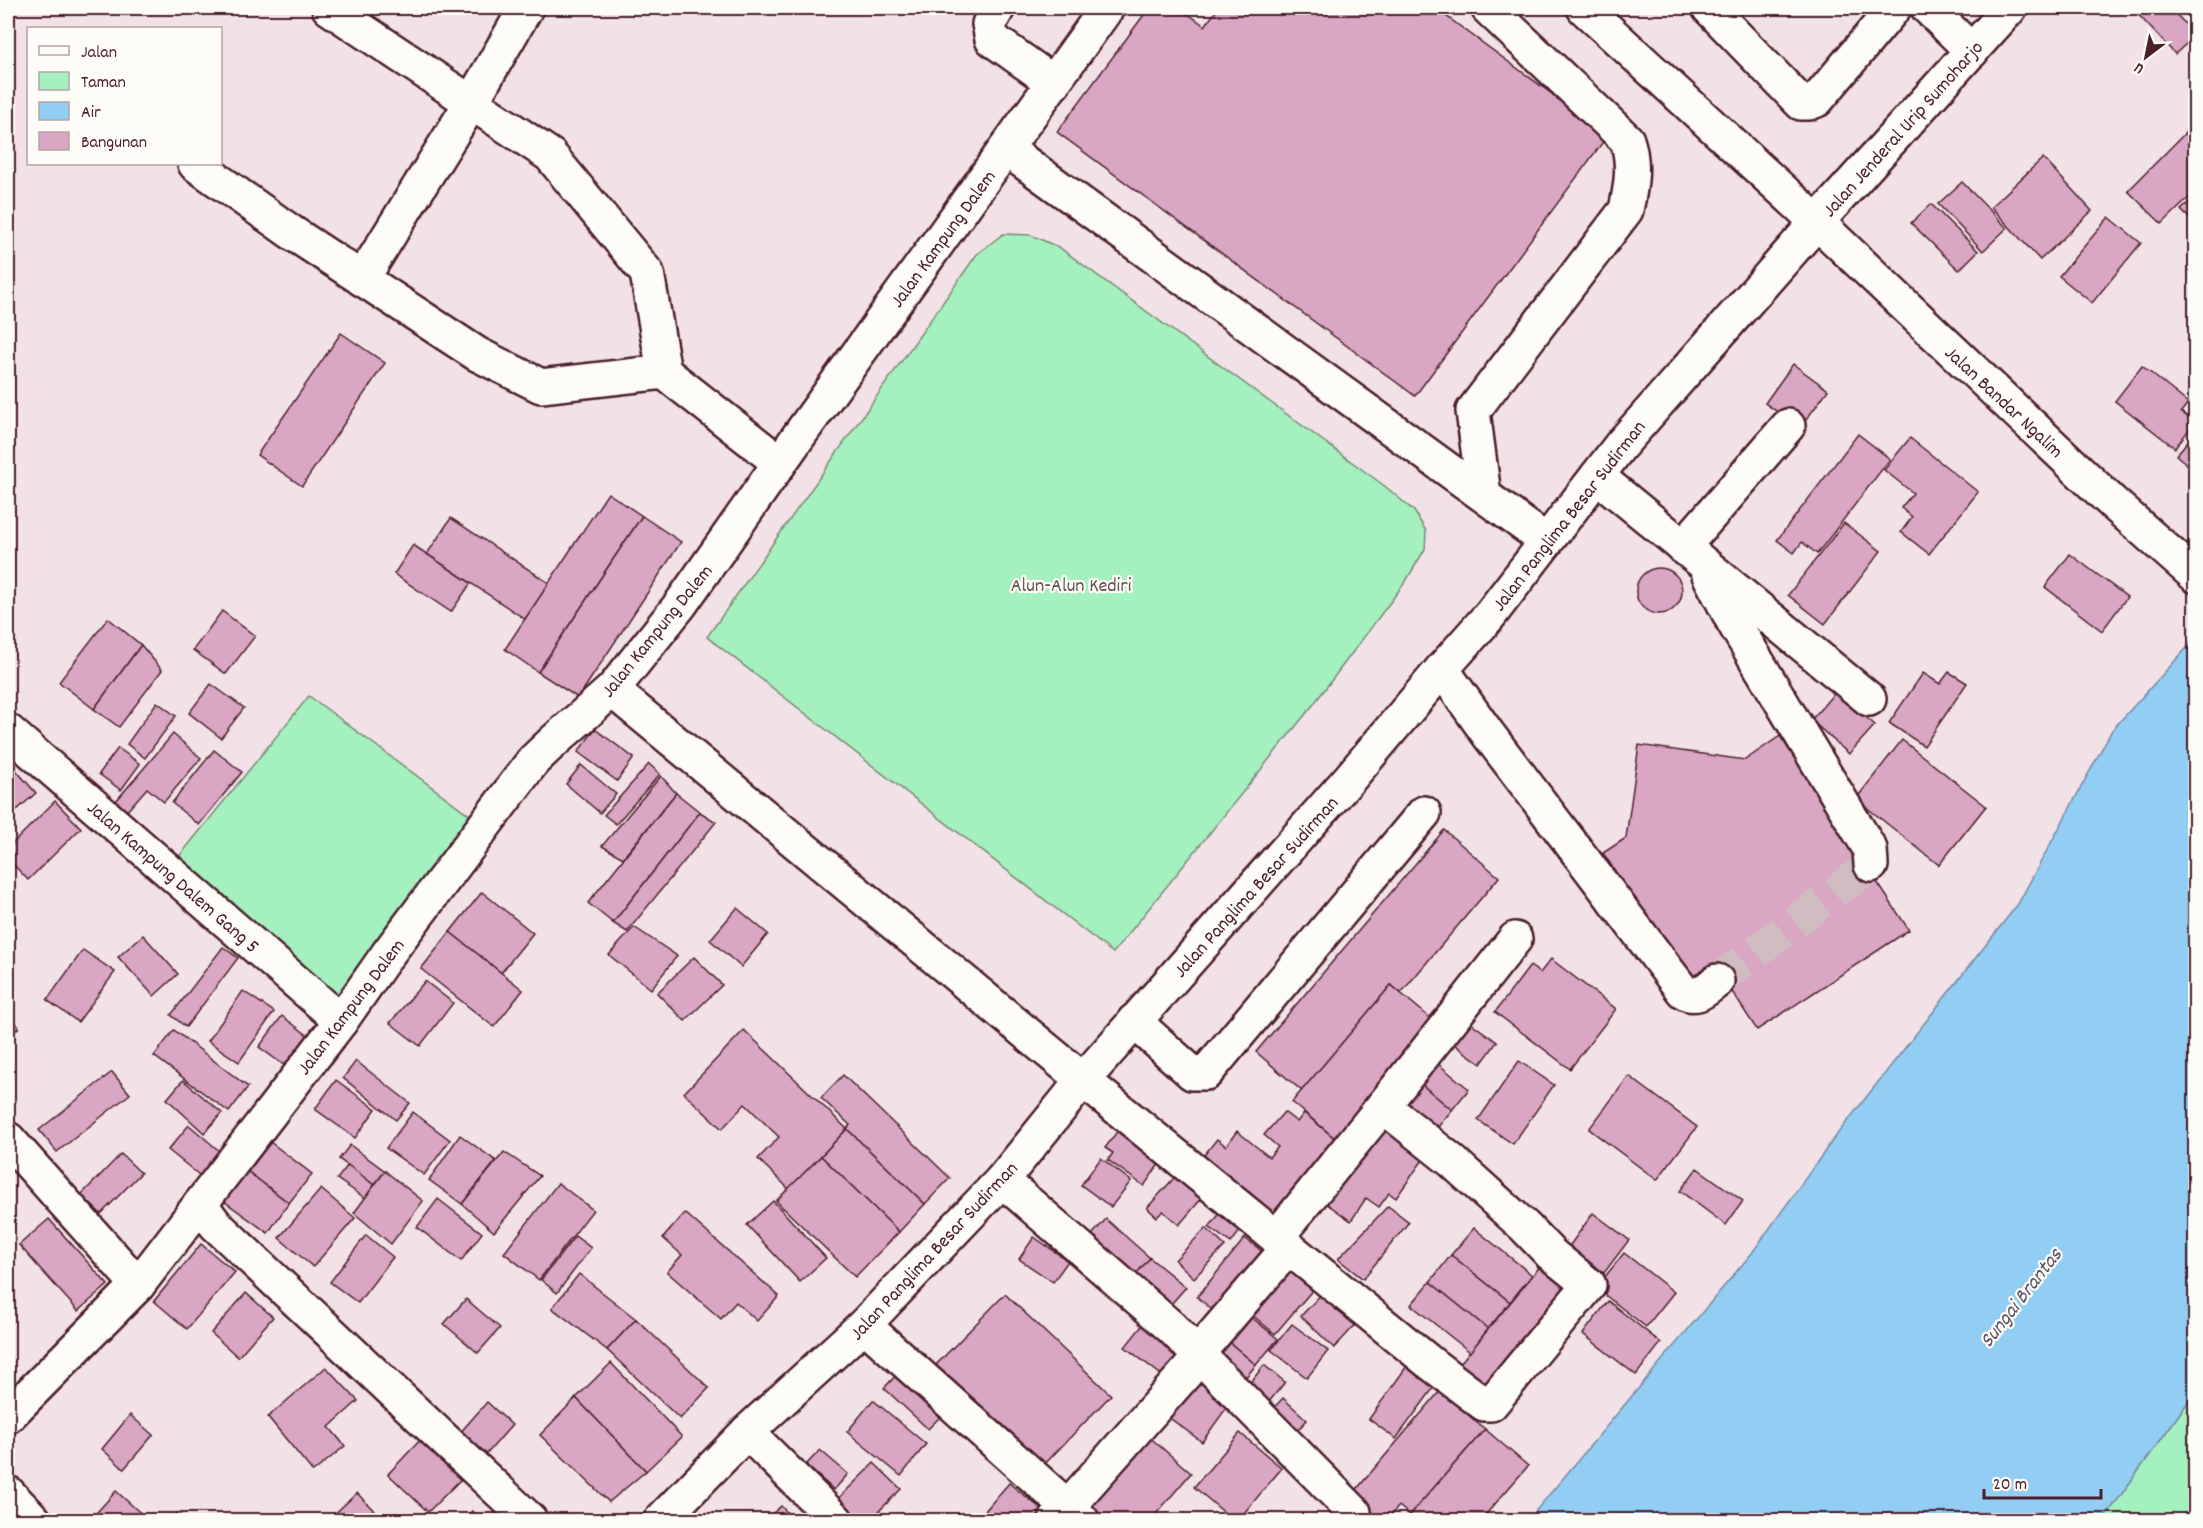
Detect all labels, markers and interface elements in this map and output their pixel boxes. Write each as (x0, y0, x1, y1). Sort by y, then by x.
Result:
legend (27, 27, 222, 165)
north arrow (2116, 27, 2176, 87)
street label: Jalan Jenderal Urip Sumoharjo (1817, 35, 1991, 224)
text: Jalan (81, 41, 117, 66)
text: U (2130, 56, 2149, 79)
text: Taman (81, 71, 126, 96)
text: Air (81, 101, 101, 126)
text: Bangunan (81, 131, 147, 156)
street label: Jalan Kampung Dalem (885, 165, 1004, 314)
street label: Jalan Bandar Ngalim (1937, 341, 2069, 466)
street label: Jalan Panglima Besar Sudirman (1487, 415, 1654, 618)
street label: Jalan Kampung Dalem (596, 559, 721, 705)
park label: Alun-Alun Kediri (1011, 573, 1132, 601)
street label: Jalan Panglima Besar Sudirman (1168, 791, 1346, 985)
street label: Jalan Kampung Dalem Gang 5 (80, 795, 264, 961)
street label: Jalan Kampung Dalem (292, 934, 413, 1082)
street label: Jalan Panglima Besar Sudirman (845, 1156, 1026, 1348)
water label: Sungai Brantas (1974, 1242, 2072, 1355)
scale bar (1984, 1462, 2101, 1500)
text: 20 m (1993, 1473, 2027, 1498)

